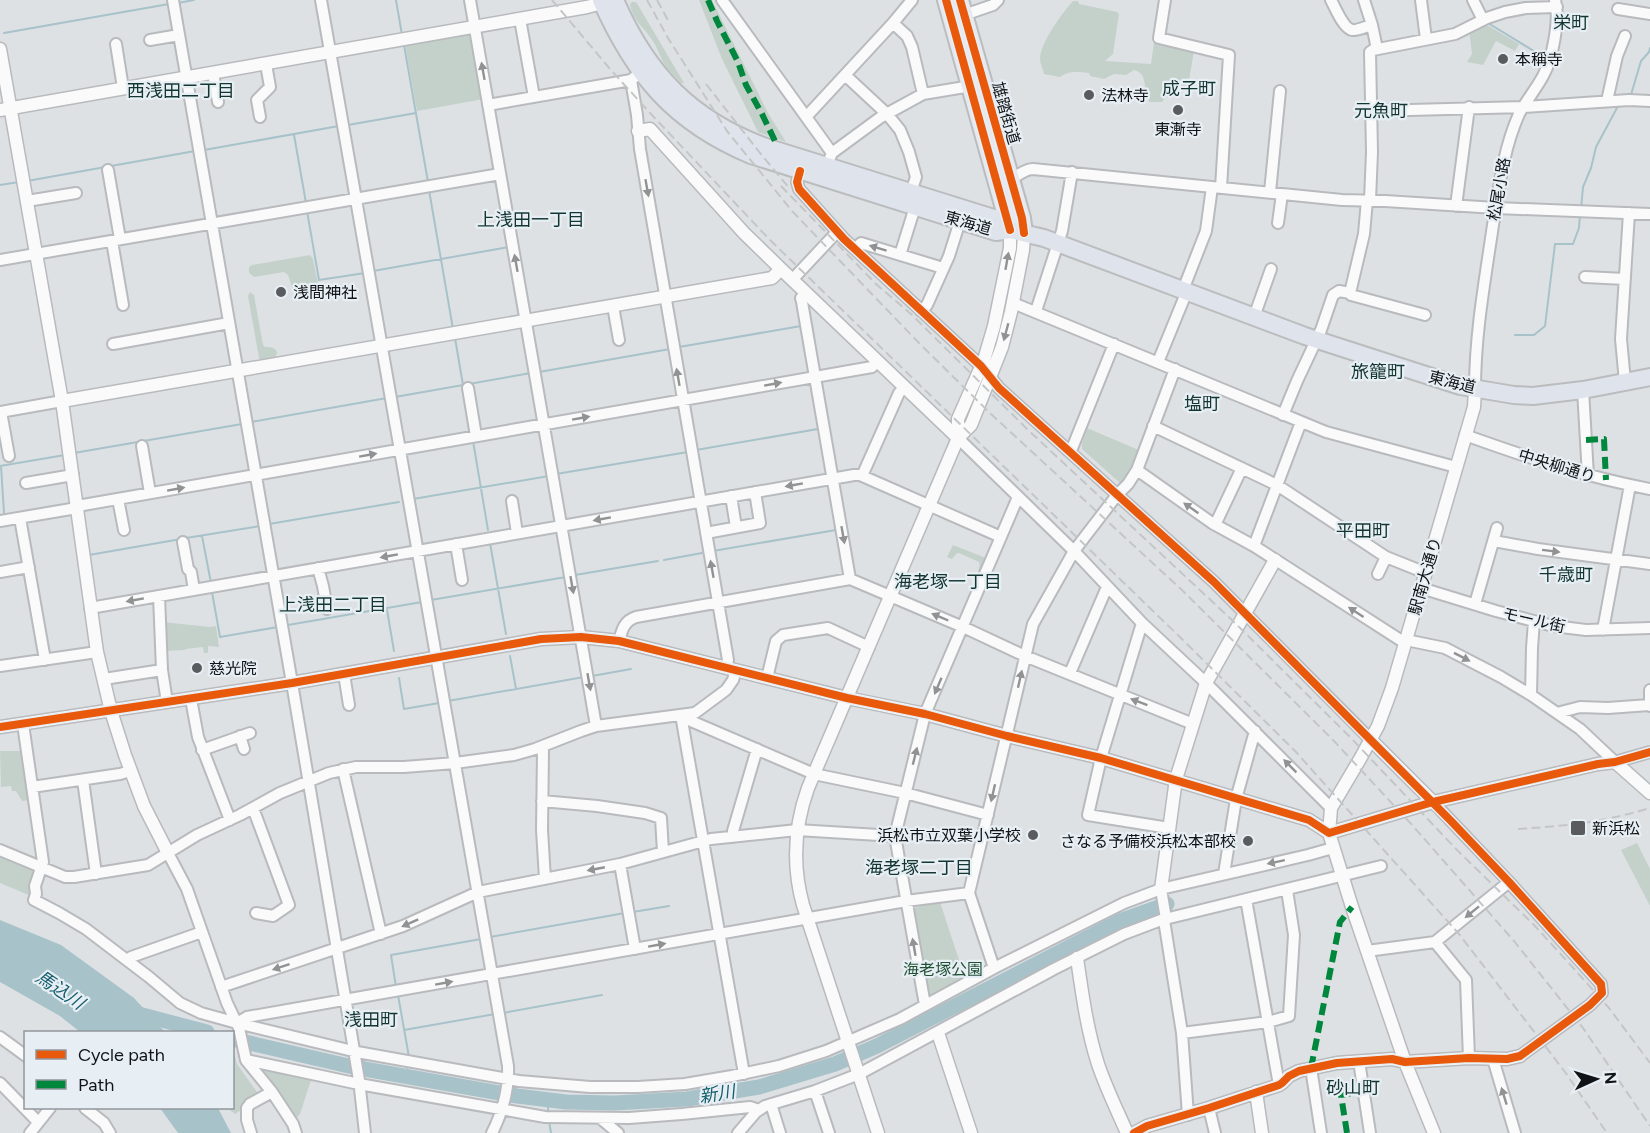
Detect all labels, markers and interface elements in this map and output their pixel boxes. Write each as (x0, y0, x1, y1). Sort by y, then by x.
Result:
district label: 栄町 (1553, 12, 1589, 34)
place label: 本稱寺 (1515, 50, 1563, 69)
marker: 本稱寺 (1496, 52, 1510, 66)
one-way arrow (478, 61, 487, 80)
district label: 成子町 (1162, 78, 1216, 100)
district label: 西浅田二丁目 (127, 80, 235, 102)
street label: 雄踏街道 (988, 80, 1024, 146)
place label: 法林寺 (1101, 86, 1149, 105)
marker: 法林寺 (1082, 88, 1096, 102)
district label: 元魚町 (1354, 100, 1408, 122)
marker: 東漸寺 (1171, 103, 1185, 117)
place label: 東漸寺 (1154, 120, 1202, 139)
street label: 松尾小路 (1484, 156, 1514, 222)
one-way arrow (643, 179, 652, 198)
street label: 東海道 (942, 207, 994, 239)
district label: 上浅田一丁目 (477, 209, 585, 231)
one-way arrow (869, 243, 887, 252)
one-way arrow (1003, 252, 1012, 271)
one-way arrow (511, 254, 520, 273)
place label: 浅間神社 (293, 283, 357, 302)
marker: 浅間神社 (274, 285, 288, 299)
one-way arrow (1001, 323, 1011, 341)
district label: 旅籠町 (1351, 361, 1405, 383)
one-way arrow (674, 367, 683, 386)
street label: 東海道 (1426, 367, 1478, 397)
one-way arrow (764, 379, 783, 388)
district label: 塩町 (1184, 393, 1220, 415)
one-way arrow (572, 413, 591, 422)
street label: 中央柳通り (1516, 445, 1598, 487)
one-way arrow (359, 450, 378, 459)
one-way arrow (784, 481, 803, 490)
one-way arrow (167, 484, 186, 493)
one-way arrow (1183, 503, 1199, 514)
one-way arrow (592, 514, 611, 523)
district label: 平田町 (1336, 520, 1390, 542)
one-way arrow (838, 526, 847, 545)
street label: 駅南大通り (1405, 535, 1445, 617)
one-way arrow (1542, 546, 1561, 555)
one-way arrow (379, 552, 398, 561)
one-way arrow (707, 559, 716, 578)
district label: 千歳町 (1539, 564, 1593, 586)
district label: 海老塚一丁目 (894, 571, 1002, 593)
one-way arrow (568, 576, 577, 595)
district label: 上浅田二丁目 (279, 594, 387, 616)
one-way arrow (125, 596, 144, 605)
street label: モール街 (1501, 604, 1567, 636)
one-way arrow (1348, 606, 1364, 617)
one-way arrow (931, 612, 949, 622)
one-way arrow (1454, 652, 1471, 662)
place label: 慈光院 (209, 659, 257, 678)
marker: 慈光院 (190, 661, 204, 675)
one-way arrow (1015, 670, 1025, 688)
one-way arrow (584, 672, 593, 691)
one-way arrow (932, 677, 942, 695)
one-way arrow (1130, 697, 1148, 707)
one-way arrow (910, 747, 920, 766)
one-way arrow (1283, 760, 1297, 774)
one-way arrow (988, 784, 998, 802)
marker: 新浜松 (1569, 819, 1587, 837)
place label: 新浜松 (1592, 819, 1640, 838)
place label: 浜松市立双葉小学校 (877, 826, 1021, 845)
marker: 浜松市立双葉小学校 (1026, 828, 1040, 842)
place label: さなる予備校浜松本部校 (1060, 832, 1236, 851)
marker: さなる予備校浜松本部校 (1241, 834, 1255, 848)
district label: 海老塚二丁目 (865, 857, 973, 879)
one-way arrow (1267, 858, 1286, 868)
one-way arrow (586, 865, 605, 874)
one-way arrow (1464, 905, 1479, 917)
one-way arrow (401, 919, 419, 928)
one-way arrow (910, 938, 919, 957)
one-way arrow (648, 941, 667, 950)
park label: 海老塚公園 (903, 960, 983, 979)
one-way arrow (272, 963, 290, 972)
water label: 馬込川 (31, 966, 90, 1015)
one-way arrow (435, 978, 454, 987)
district label: 浅田町 (344, 1009, 398, 1031)
legend (24, 1031, 234, 1109)
text: Cycle path (78, 1044, 165, 1066)
north arrow (1566, 1049, 1626, 1109)
text: N (1601, 1071, 1620, 1085)
text: Path (78, 1074, 114, 1096)
district label: 砂山町 (1326, 1077, 1380, 1099)
water label: 新川 (698, 1080, 738, 1108)
one-way arrow (1499, 1087, 1508, 1105)

